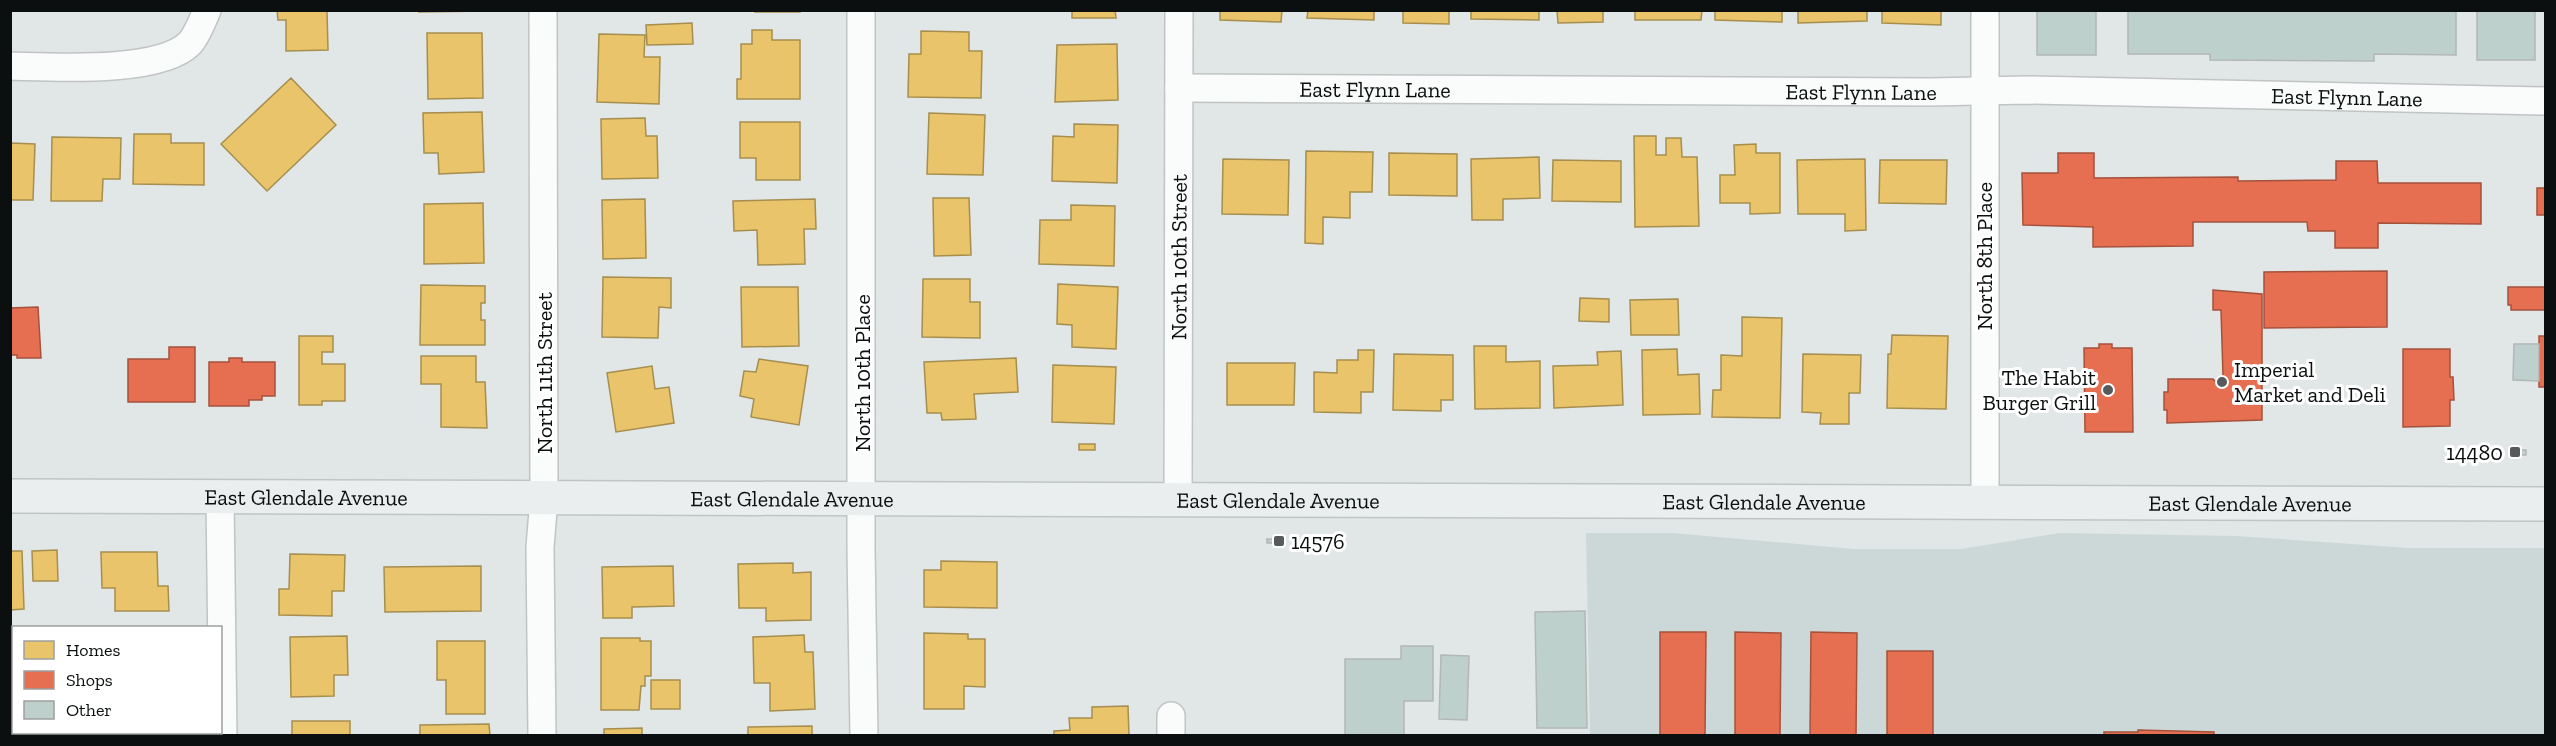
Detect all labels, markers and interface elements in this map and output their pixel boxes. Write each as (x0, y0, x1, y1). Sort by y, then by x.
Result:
street label: East Flynn Lane (1299, 76, 1451, 103)
street label: East Flynn Lane (1785, 78, 1937, 106)
street label: East Flynn Lane (2271, 82, 2423, 112)
street label: North 10th Street (1165, 173, 1193, 340)
street label: North 8th Place (1971, 182, 1998, 330)
street label: North 11th Street (531, 291, 558, 454)
street label: North 10th Place (849, 294, 876, 452)
place label: Imperial Market and Deli (2234, 356, 2386, 408)
place label: The Habit Burger Grill (1983, 364, 2097, 416)
marker: Imperial Market and Deli (2215, 375, 2229, 389)
marker: The Habit Burger Grill (2101, 383, 2115, 397)
place label: 14480 (2446, 439, 2503, 466)
marker: 14480 (2508, 445, 2522, 459)
street label: East Glendale Avenue (204, 484, 408, 511)
street label: East Glendale Avenue (690, 485, 894, 513)
street label: East Glendale Avenue (1176, 487, 1380, 514)
street label: East Glendale Avenue (1662, 488, 1866, 516)
street label: East Glendale Avenue (2148, 490, 2352, 517)
place label: 14576 (1291, 528, 1345, 555)
marker: 14576 (1272, 534, 1286, 548)
legend (12, 626, 222, 734)
text: Homes (66, 639, 120, 661)
text: Shops (66, 669, 113, 691)
text: Other (66, 699, 112, 721)

